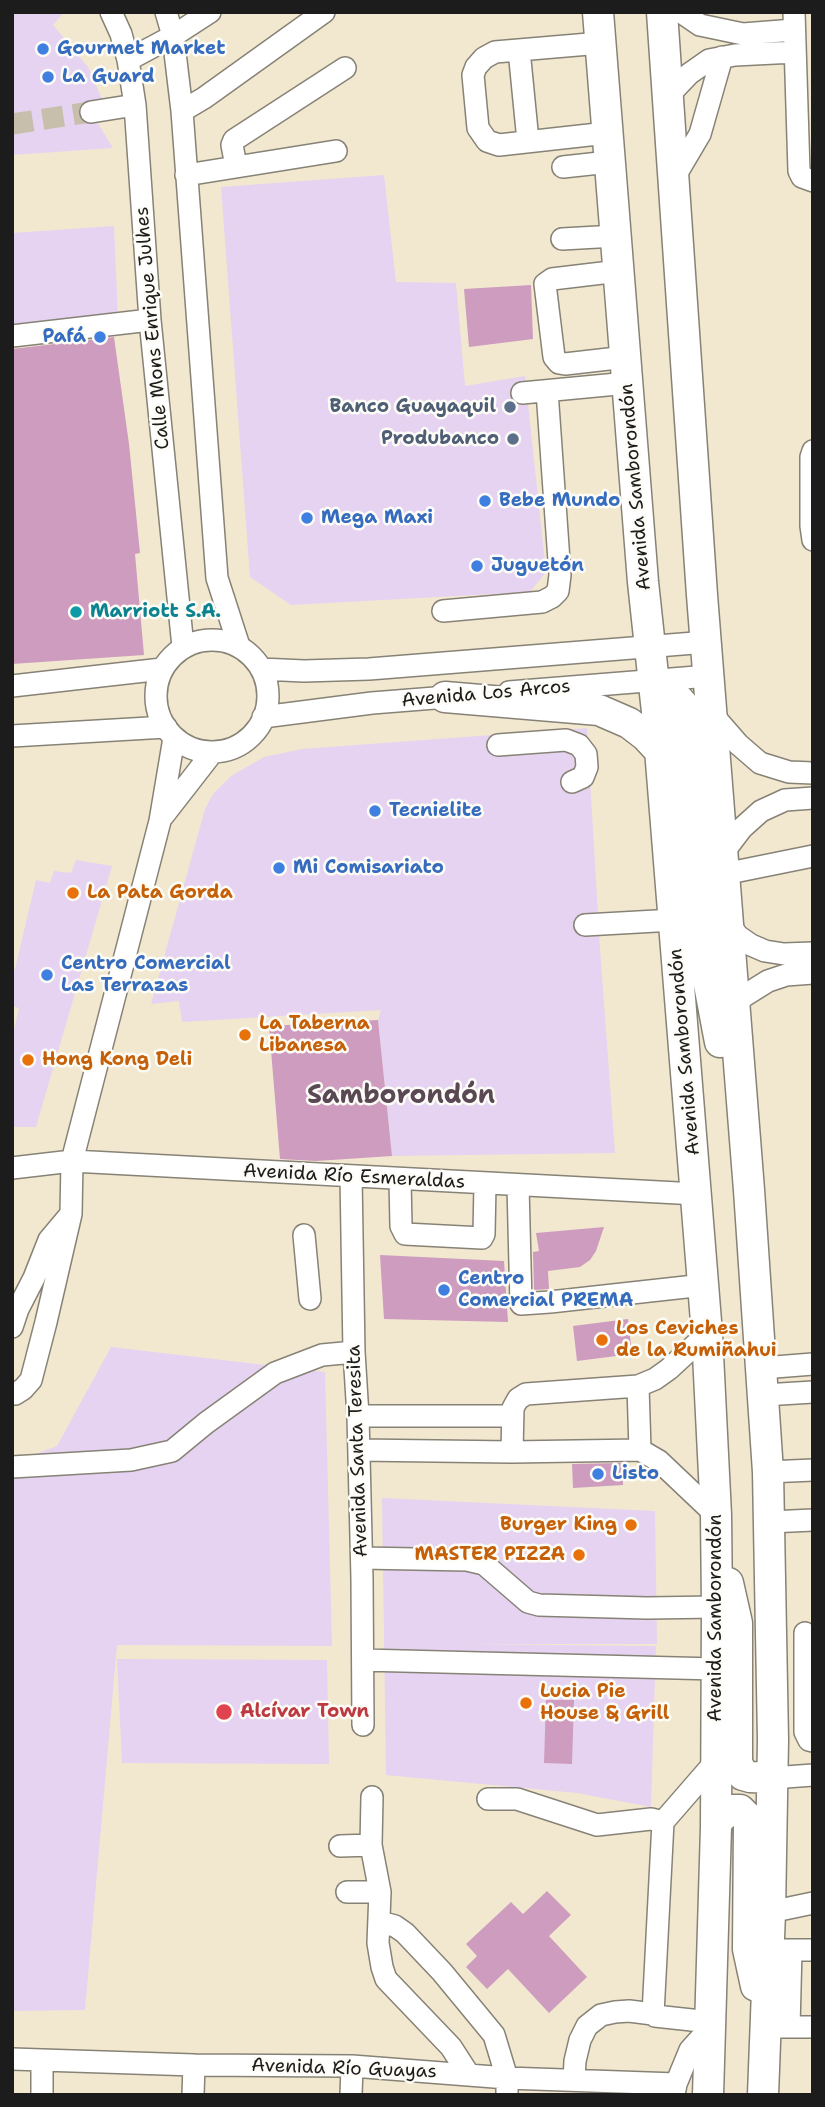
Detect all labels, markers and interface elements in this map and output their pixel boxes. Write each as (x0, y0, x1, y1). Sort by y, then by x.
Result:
place label: Gourmet Market (57, 38, 225, 60)
marker: Gourmet Market (35, 41, 51, 57)
place label: La Guard (62, 66, 155, 88)
marker: La Guard (40, 69, 56, 85)
street label: Calle Mons Enrique Julhes (131, 206, 175, 450)
place label: Pafá (42, 326, 86, 348)
marker: Pafá (92, 329, 108, 345)
street label: Avenida Samborondón (616, 382, 656, 592)
place label: Banco Guayaquil (330, 396, 496, 418)
marker: Banco Guayaquil (502, 399, 518, 415)
place label: Produbanco (381, 428, 499, 450)
marker: Produbanco (505, 431, 521, 447)
place label: Bebe Mundo (499, 490, 620, 512)
marker: Bebe Mundo (477, 493, 493, 509)
place label: Mega Maxi (321, 507, 433, 529)
marker: Mega Maxi (299, 510, 315, 526)
place label: Juguetón (491, 555, 584, 577)
marker: Juguetón (469, 558, 485, 574)
place label: Marriott S.A. (90, 601, 221, 623)
marker: Marriott S.A. (68, 604, 84, 620)
street label: Avenida Los Arcos (401, 675, 571, 713)
place label: Tecnielite (389, 800, 482, 822)
marker: Tecnielite (367, 803, 383, 819)
place label: Mi Comisariato (293, 857, 444, 879)
marker: Mi Comisariato (271, 860, 287, 876)
place label: La Pata Gorda (87, 882, 233, 904)
marker: La Pata Gorda (65, 885, 81, 901)
street label: Avenida Samborondón (665, 947, 705, 1157)
place label: Centro Comercial Las Terrazas (61, 953, 230, 997)
marker: Centro Comercial Las Terrazas (39, 967, 55, 983)
place label: La Taberna Libanesa (259, 1013, 370, 1057)
marker: La Taberna Libanesa (237, 1027, 253, 1043)
place label: Hong Kong Deli (42, 1049, 192, 1071)
marker: Hong Kong Deli (20, 1052, 36, 1068)
district label: Samborondón (307, 1080, 495, 1112)
street label: Avenida Río Esmeraldas (242, 1160, 466, 1194)
place label: Centro Comercial PREMA (458, 1268, 633, 1312)
marker: Centro Comercial PREMA (436, 1282, 452, 1298)
place label: Los Ceviches de la Rumiñahui (616, 1318, 777, 1362)
marker: Los Ceviches de la Rumiñahui (594, 1332, 610, 1348)
street label: Avenida Santa Teresita (343, 1344, 373, 1558)
place label: Listo (612, 1463, 659, 1485)
marker: Listo (590, 1466, 606, 1482)
place label: Burger King (500, 1514, 617, 1536)
street label: Avenida Samborondón (705, 1514, 727, 1722)
marker: Burger King (623, 1517, 639, 1533)
place label: MASTER PIZZA (414, 1544, 565, 1566)
marker: MASTER PIZZA (571, 1547, 587, 1563)
place label: Lucia Pie House & Grill (540, 1681, 669, 1725)
marker: Lucia Pie House & Grill (518, 1695, 534, 1711)
place label: Alcívar Town (240, 1701, 369, 1723)
marker: Alcívar Town (214, 1702, 234, 1722)
street label: Avenida Río Guayas (251, 2054, 437, 2084)

